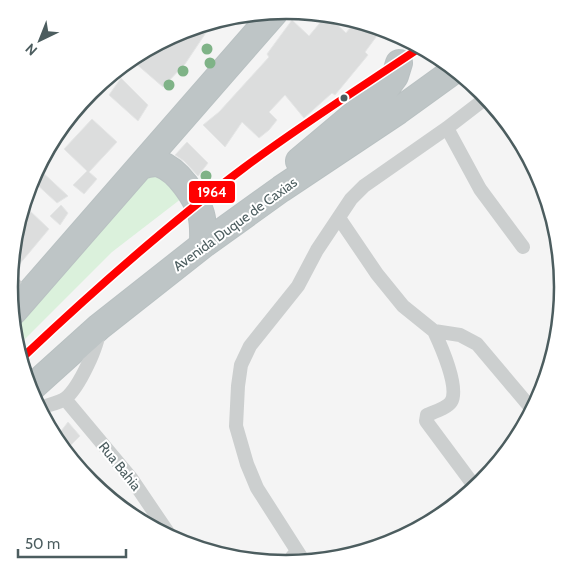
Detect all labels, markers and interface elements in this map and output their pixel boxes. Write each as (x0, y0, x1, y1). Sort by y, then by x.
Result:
north arrow (15, 15, 65, 65)
text: N (21, 40, 41, 59)
unlabelled marker (339, 93, 349, 103)
street label: Avenida Duque de Caxias (169, 173, 301, 275)
line badge: 1964 (188, 180, 236, 204)
text: 1964 (197, 183, 227, 201)
street label: Rua Bahia (95, 438, 145, 494)
scale bar (18, 526, 125, 558)
text: 50 m (25, 535, 60, 553)

